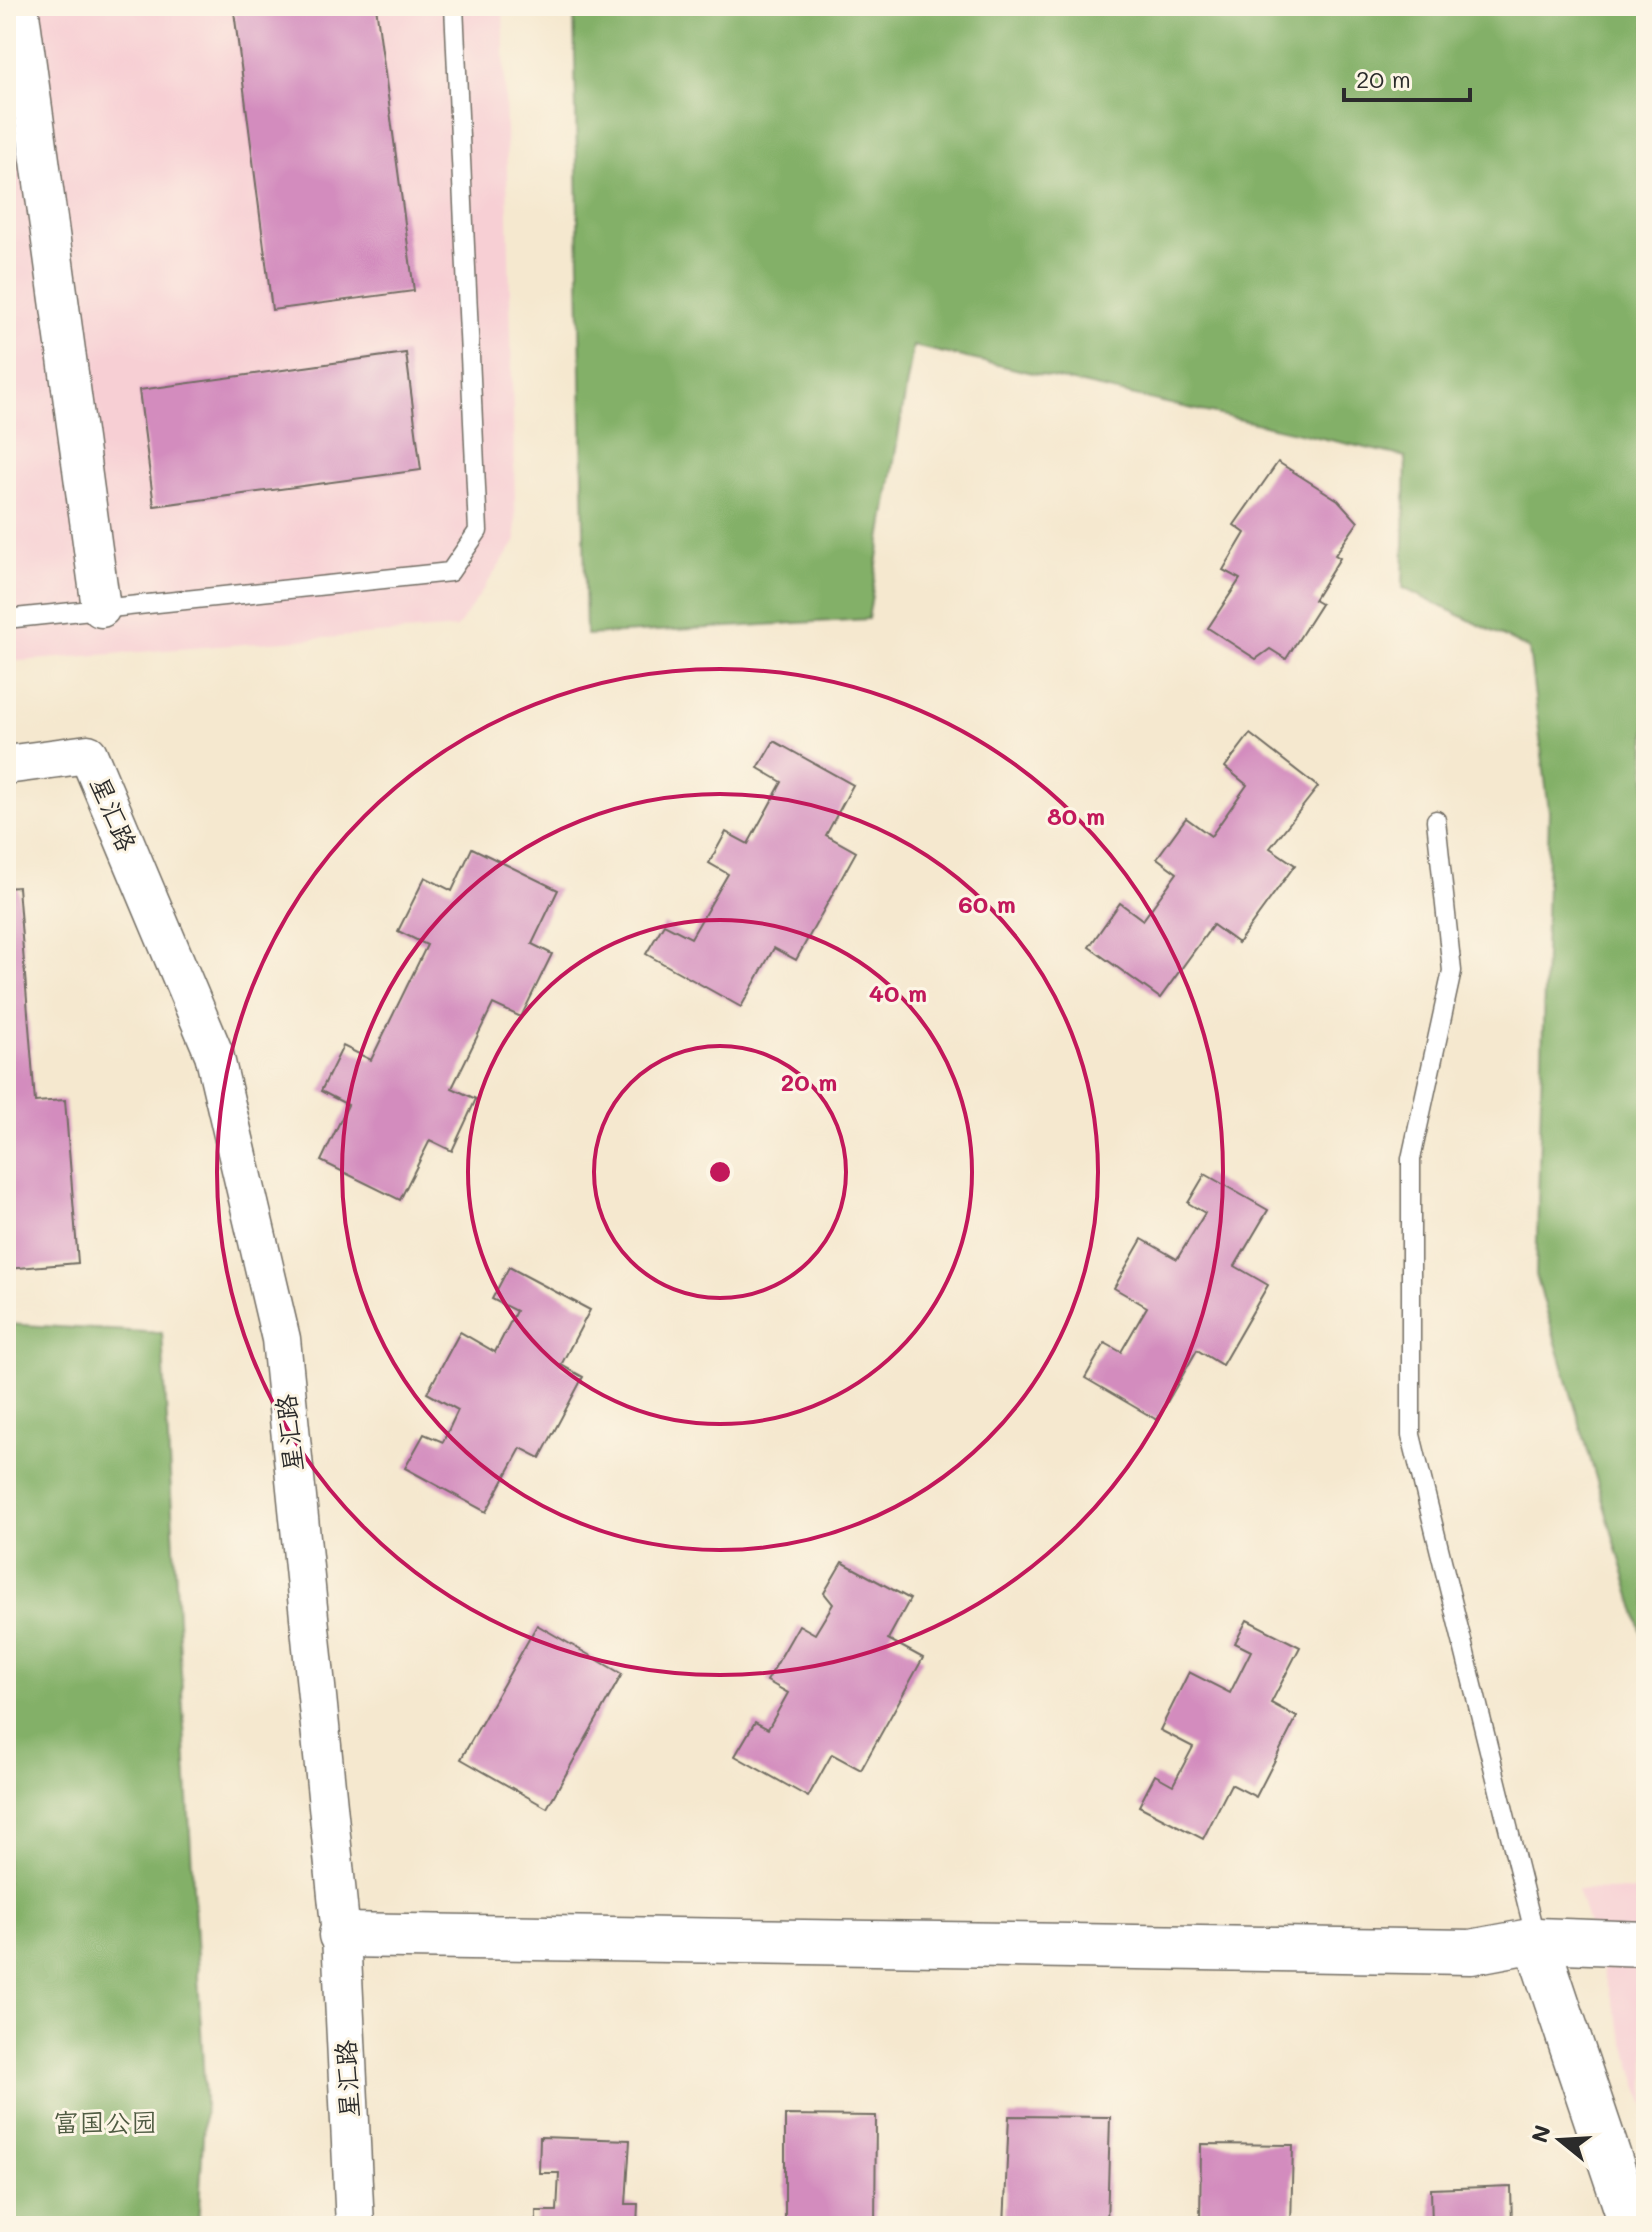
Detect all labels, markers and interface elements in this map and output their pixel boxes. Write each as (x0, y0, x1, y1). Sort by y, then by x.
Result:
scale bar (1344, 52, 1470, 102)
text: 20 m (1356, 63, 1411, 94)
street label: 星汇路 (83, 771, 145, 856)
text: 80 m (1047, 800, 1105, 831)
text: 60 m (958, 888, 1016, 919)
text: 40 m (869, 977, 927, 1008)
text: 20 m (781, 1066, 837, 1097)
centre of rings (706, 1158, 734, 1186)
street label: 星汇路 (268, 1393, 310, 1474)
street label: 星汇路 (328, 2039, 366, 2119)
north arrow (1520, 2100, 1600, 2180)
park label: 富国公园 (53, 2105, 157, 2139)
text: N (1524, 2121, 1557, 2146)

